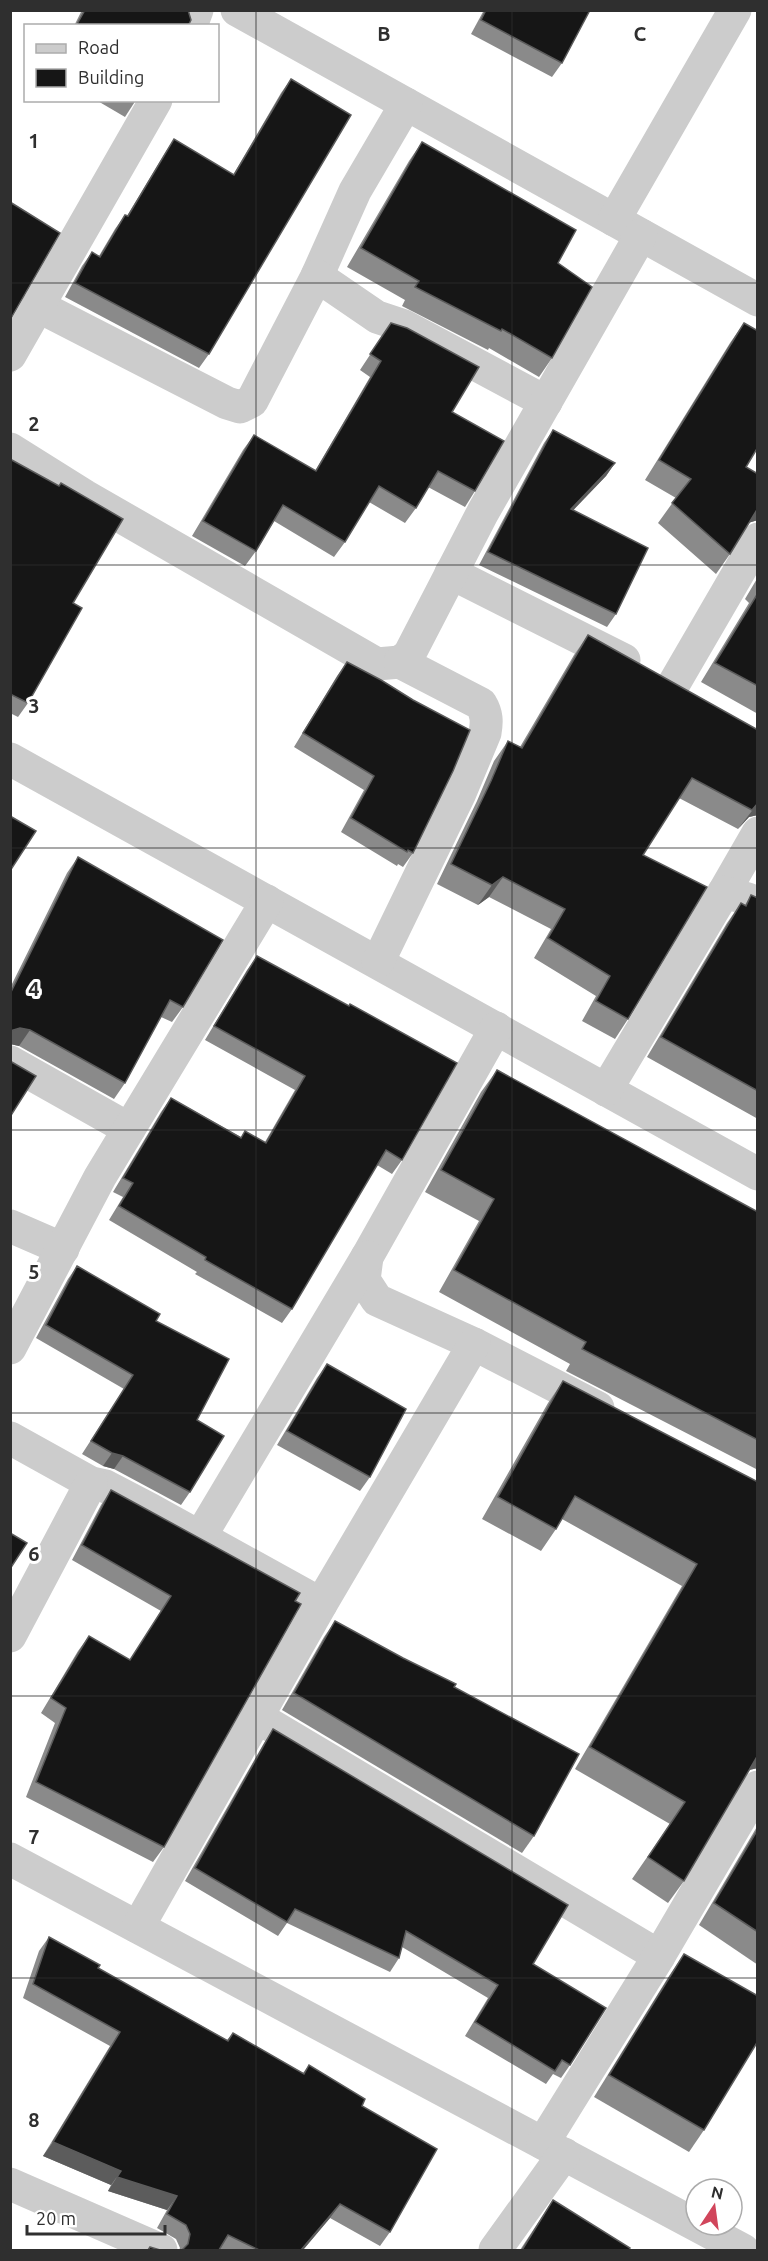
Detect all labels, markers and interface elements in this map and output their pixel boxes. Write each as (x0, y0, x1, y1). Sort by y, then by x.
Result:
text: B (377, 22, 391, 45)
text: C (634, 22, 647, 45)
legend (24, 24, 219, 102)
text: Road (78, 37, 120, 57)
text: Building (78, 67, 144, 87)
text: 1 (28, 129, 40, 152)
text: 2 (28, 412, 40, 435)
text: 3 (28, 694, 40, 717)
text: 4 (28, 977, 40, 1000)
text: 5 (28, 1260, 40, 1283)
text: 6 (28, 1542, 40, 1565)
text: 7 (28, 1825, 40, 1848)
text: 8 (28, 2108, 40, 2131)
north arrow (684, 2177, 744, 2237)
text: N (710, 2182, 725, 2202)
scale bar (27, 2198, 165, 2236)
text: 20 m (36, 2208, 76, 2228)

